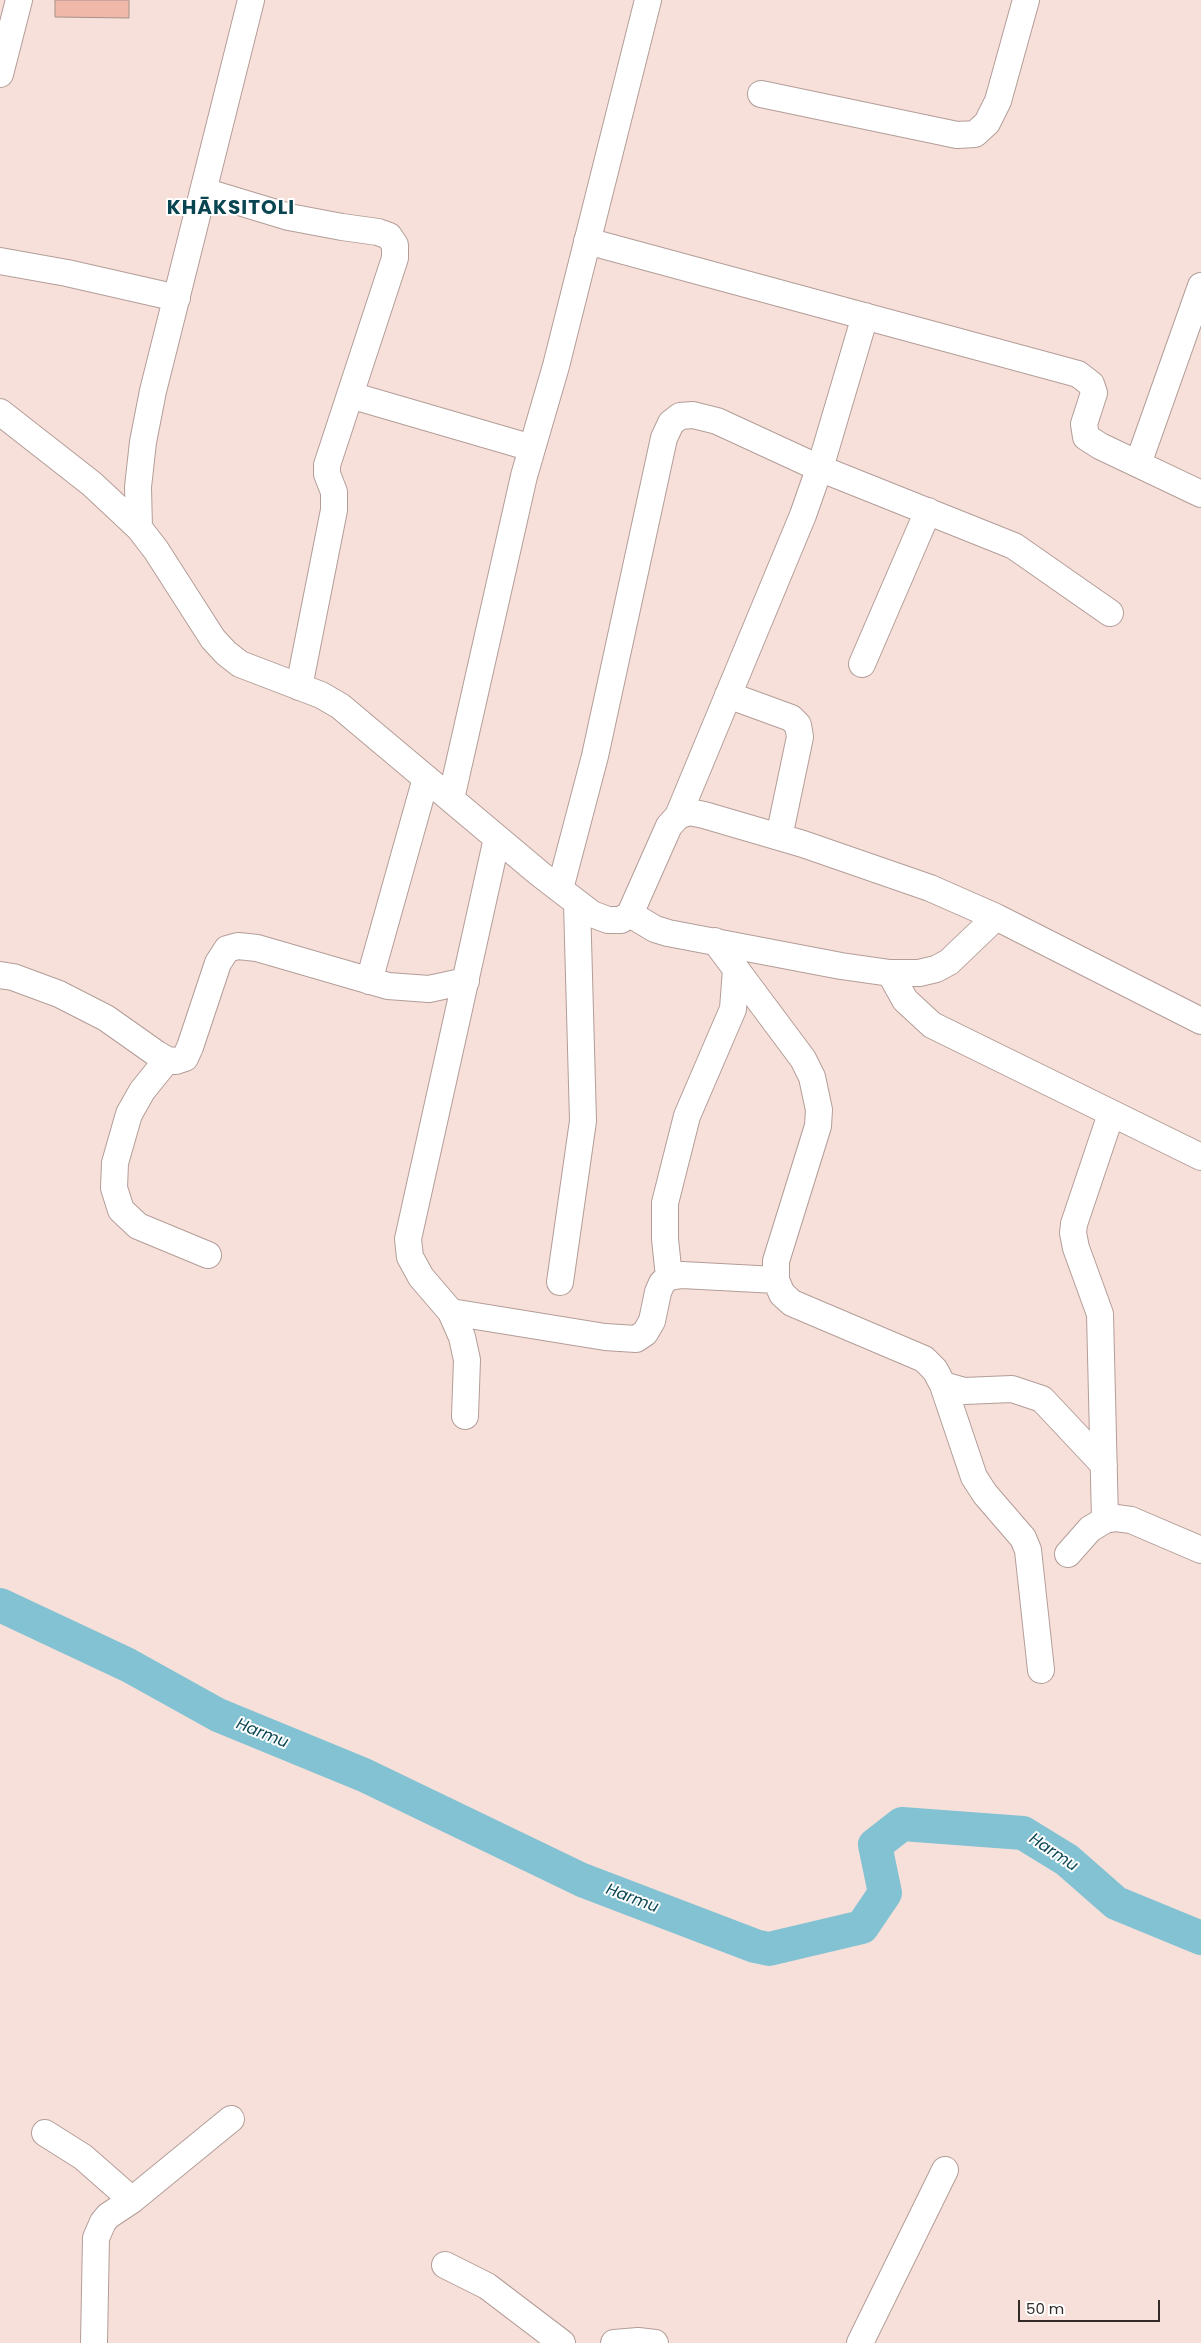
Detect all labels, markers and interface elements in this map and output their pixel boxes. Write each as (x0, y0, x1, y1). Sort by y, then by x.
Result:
district label: KHĀKSITOLI (166, 197, 296, 221)
water label: Harmu (233, 1715, 291, 1753)
water label: Harmu (1025, 1830, 1081, 1876)
water label: Harmu (603, 1880, 661, 1918)
scale bar (1021, 2290, 1164, 2322)
text: 50 m (1026, 2298, 1064, 2319)

